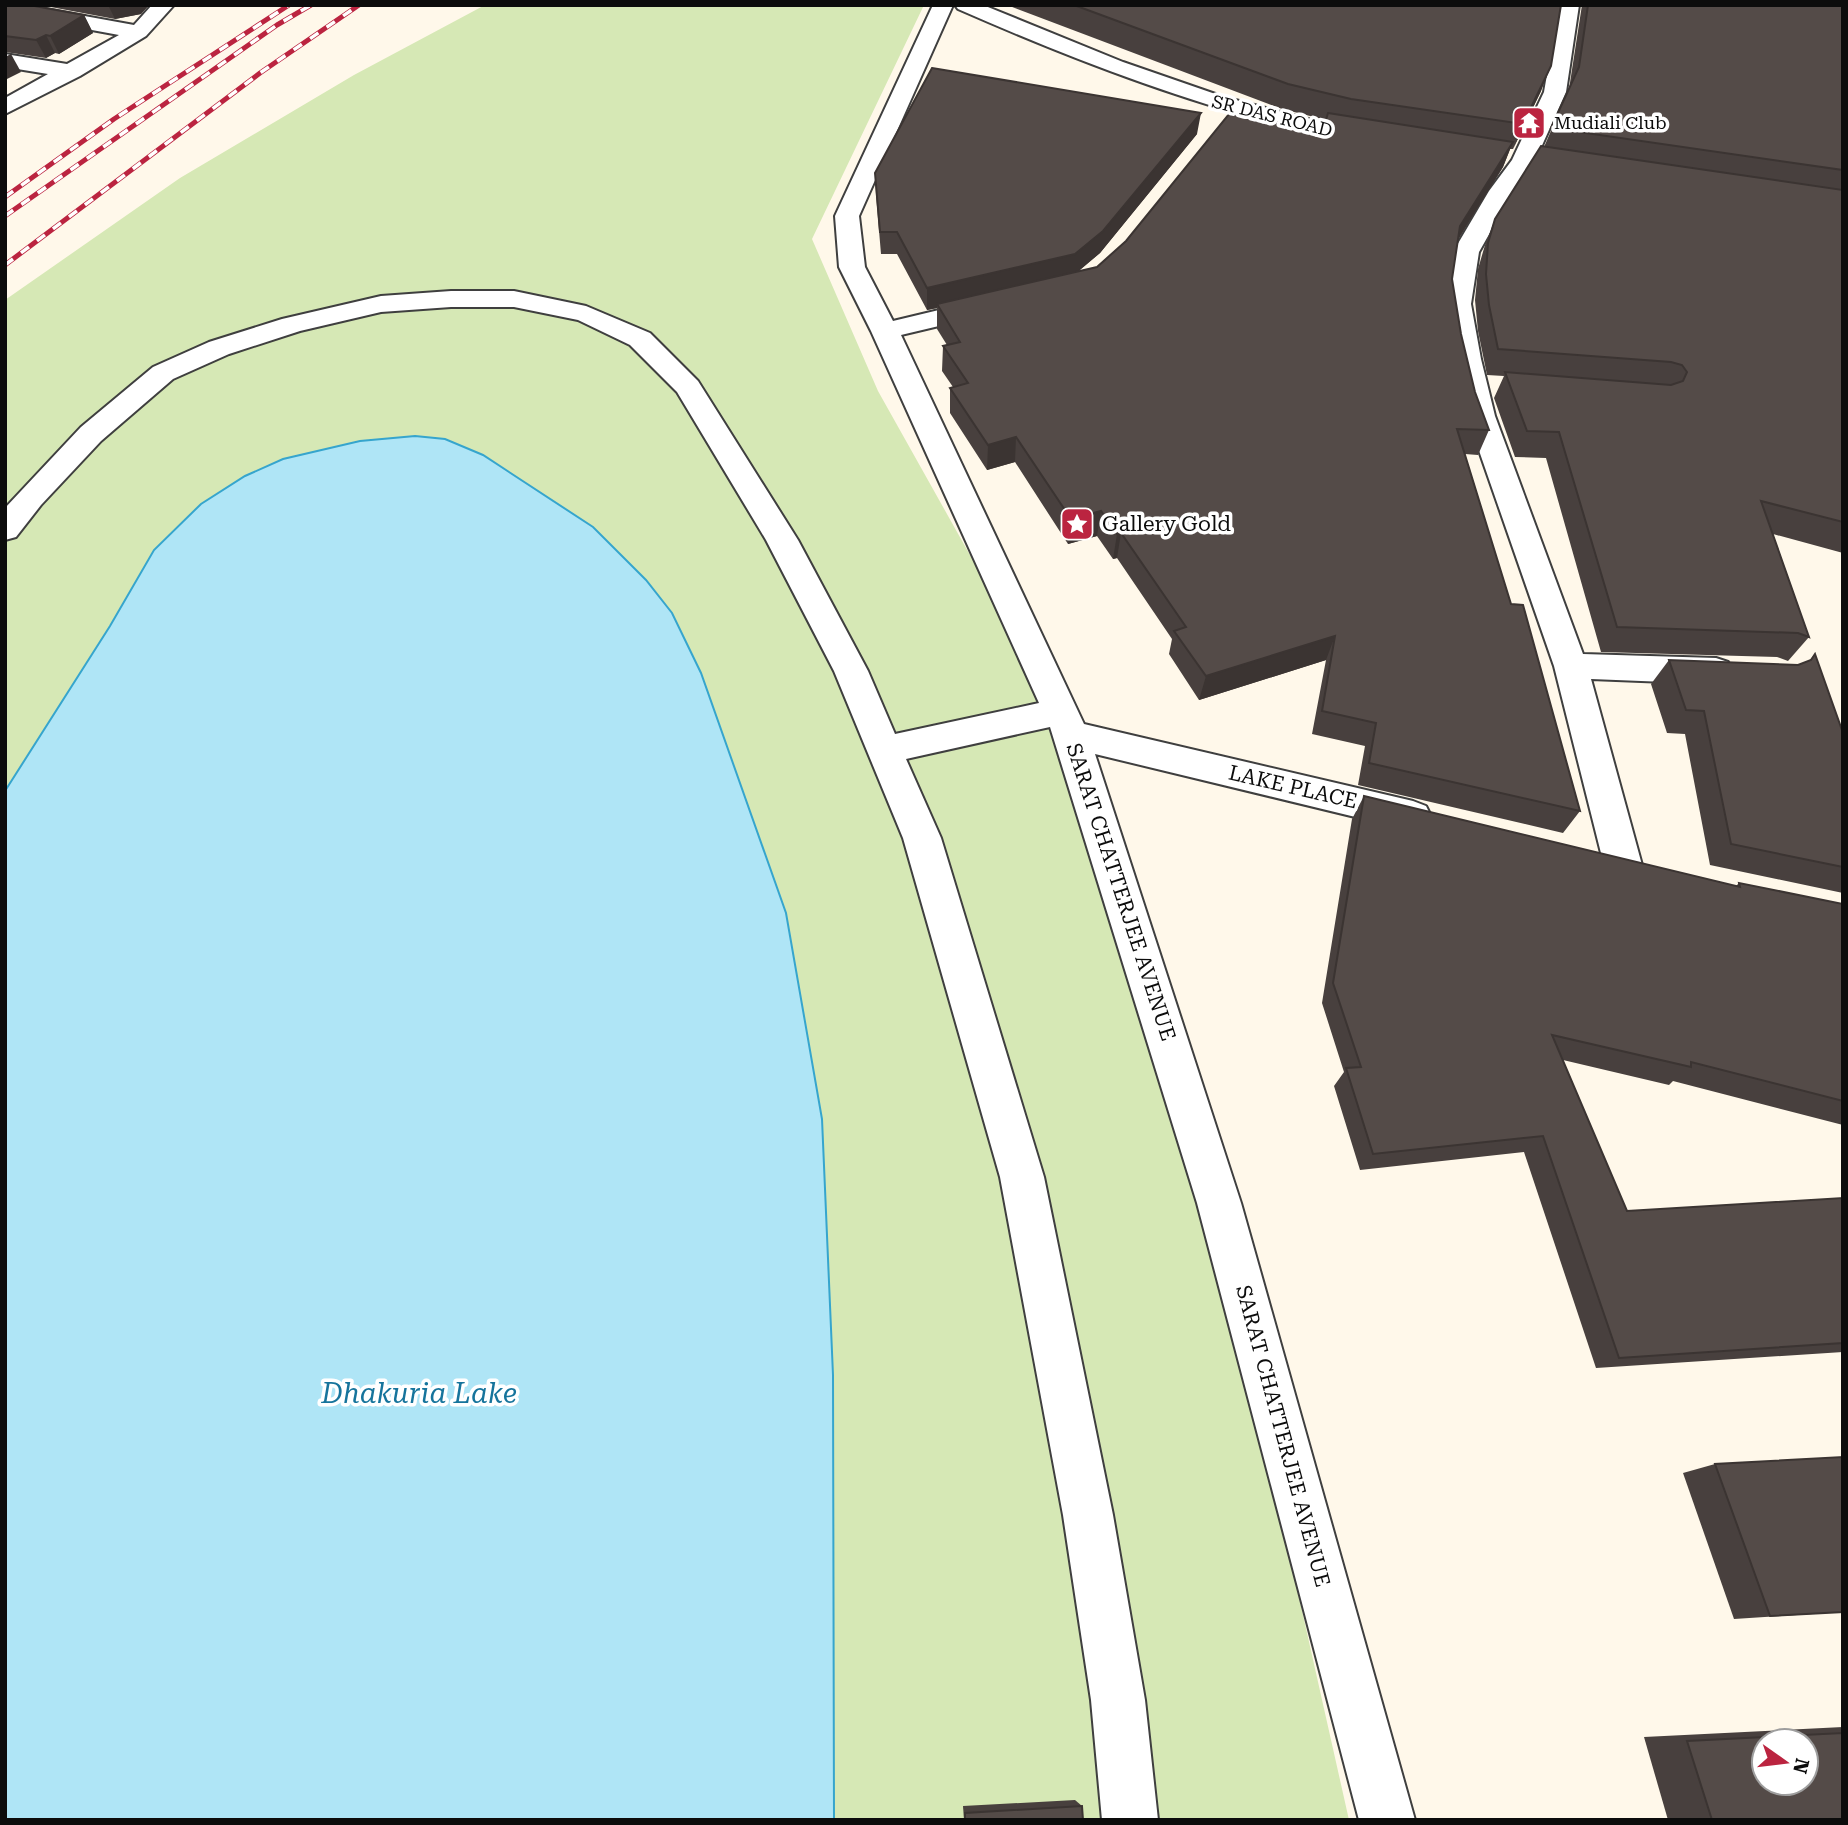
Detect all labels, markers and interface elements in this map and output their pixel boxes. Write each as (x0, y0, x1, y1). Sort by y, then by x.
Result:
street label: SR DAS ROAD (1210, 90, 1335, 141)
temple icon: Mudiali Club (1510, 104, 1548, 142)
place label: Mudiali Club (1554, 112, 1667, 133)
place icon: Gallery Gold (1058, 505, 1096, 543)
place label: Gallery Gold (1102, 512, 1231, 536)
street label: SARAT CHATTERJEE AVENUE (1061, 740, 1181, 1044)
street label: LAKE PLACE (1226, 761, 1360, 813)
street label: SARAT CHATTERJEE AVENUE (1231, 1283, 1335, 1589)
water label: Dhakuria Lake (320, 1377, 517, 1410)
north arrow (1750, 1727, 1820, 1797)
text: N (1788, 1756, 1814, 1776)

